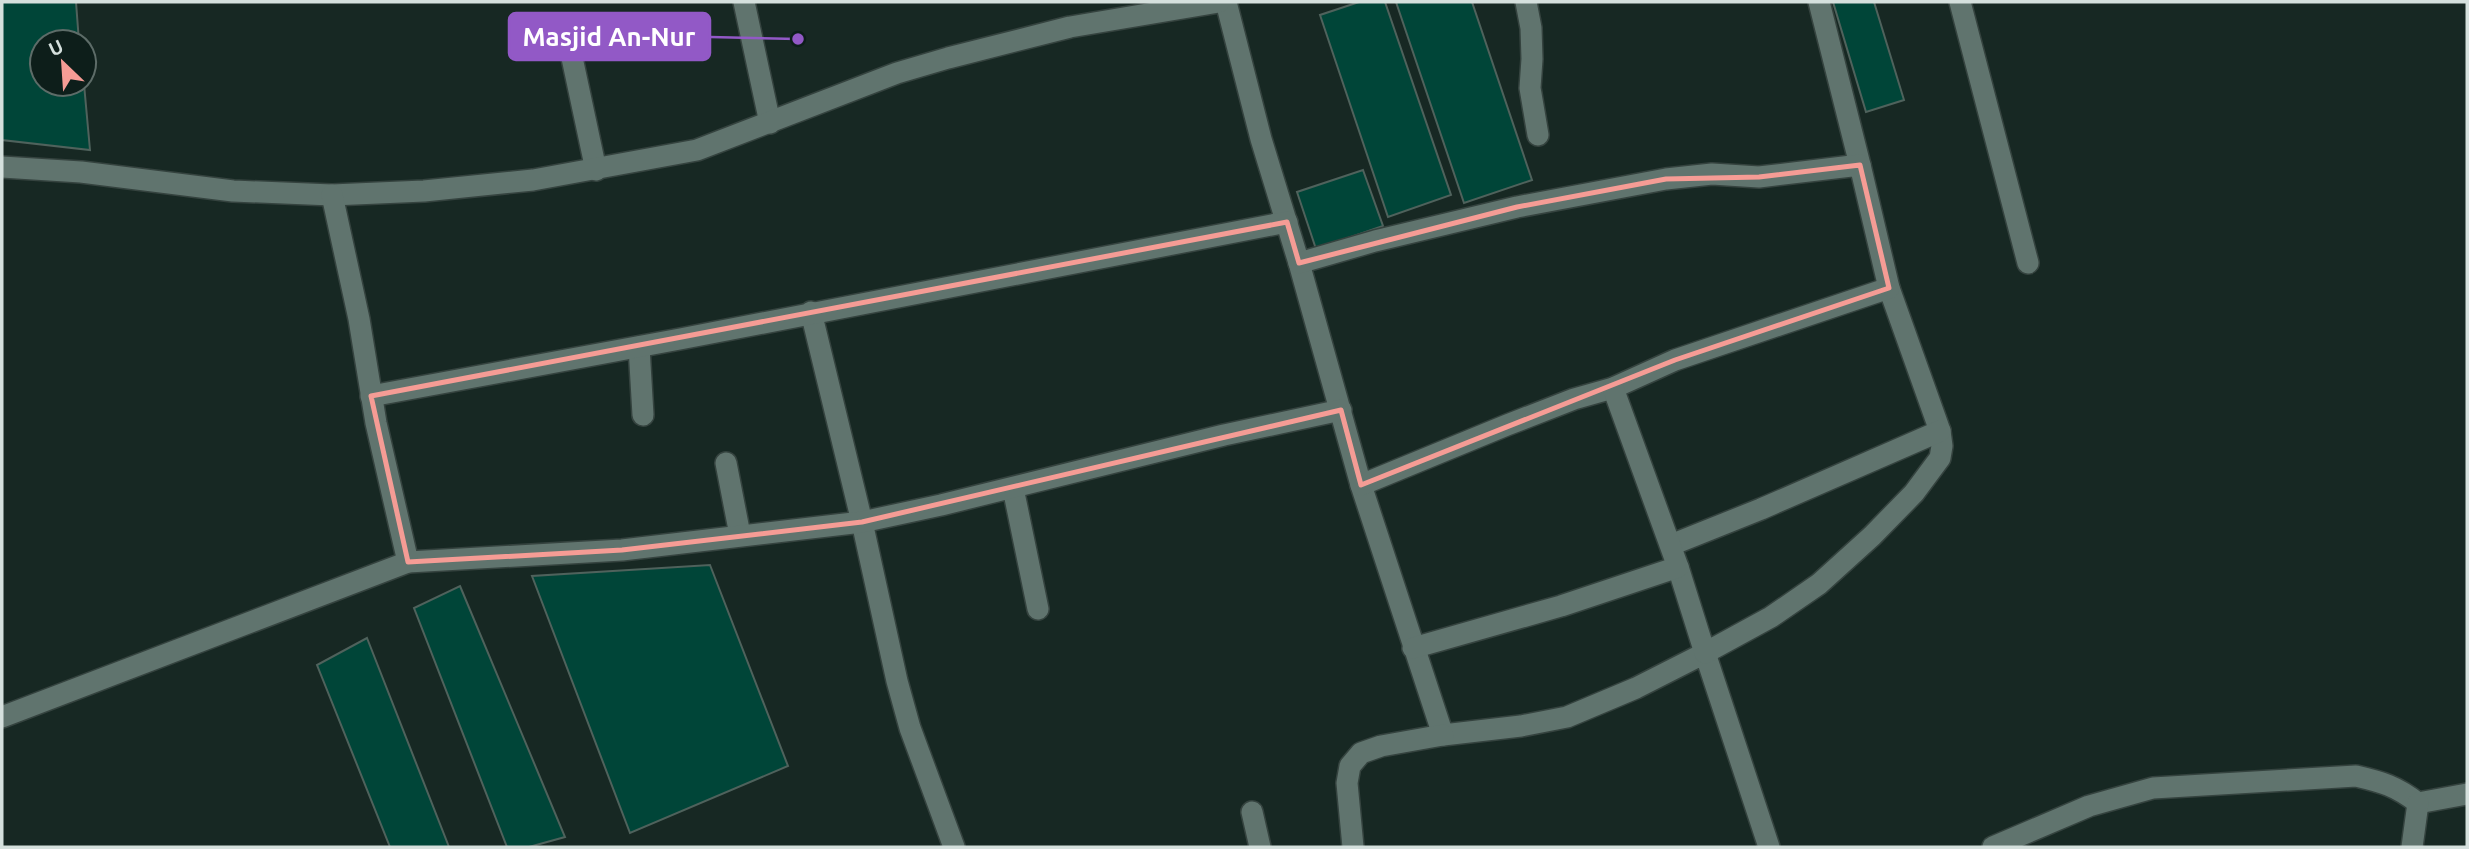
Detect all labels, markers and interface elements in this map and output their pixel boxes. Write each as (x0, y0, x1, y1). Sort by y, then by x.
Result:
callout: Masjid An-Nur (509, 13, 710, 60)
text: Masjid An-Nur (522, 22, 696, 51)
north arrow (28, 28, 98, 98)
text: U (45, 35, 67, 60)

